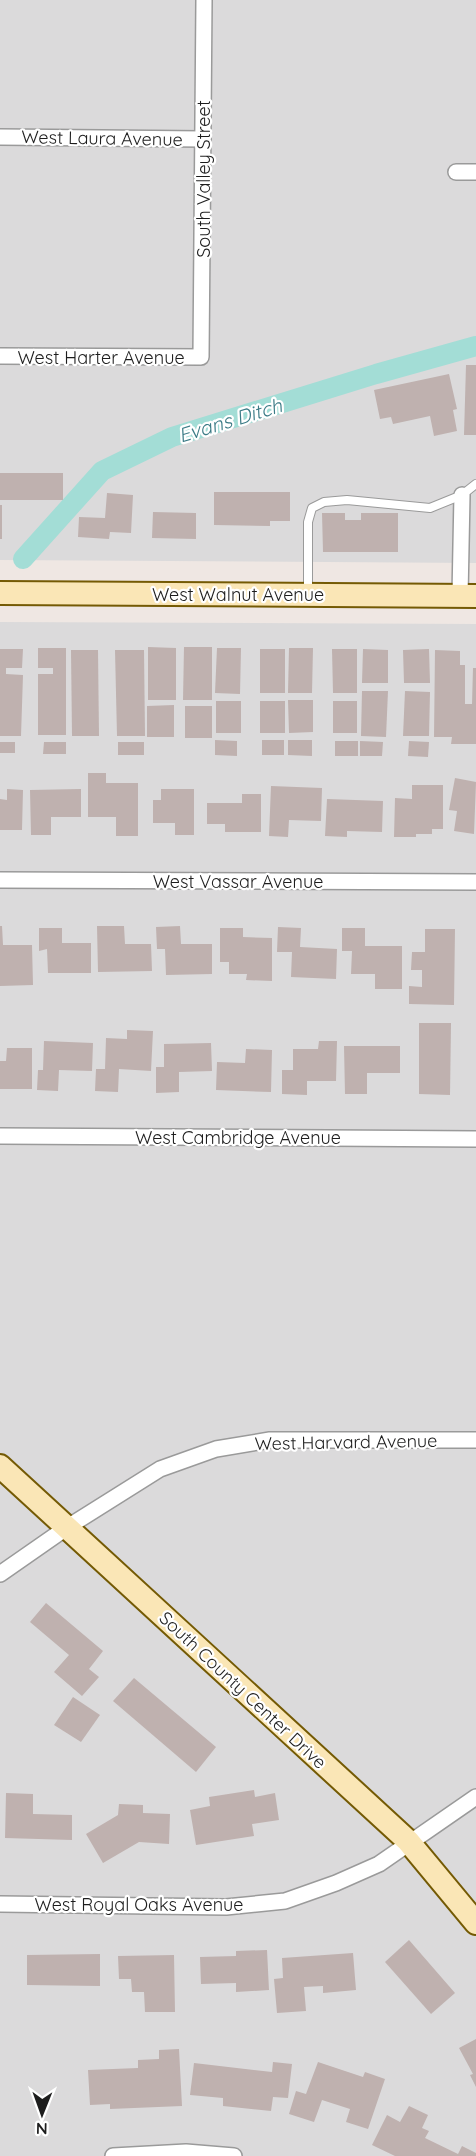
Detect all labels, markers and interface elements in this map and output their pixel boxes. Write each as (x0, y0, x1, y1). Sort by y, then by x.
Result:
street label: South Valley Street (192, 100, 215, 258)
street label: West Laura Avenue (21, 125, 183, 151)
street label: West Harter Avenue (17, 346, 185, 369)
water label: Evans Ditch (175, 392, 286, 448)
street label: West Walnut Avenue (152, 583, 324, 606)
street label: West Vassar Avenue (153, 870, 323, 893)
street label: West Cambridge Avenue (135, 1126, 341, 1149)
street label: West Harvard Avenue (254, 1429, 438, 1455)
street label: South County Center Drive (154, 1606, 332, 1774)
street label: West Royal Oaks Avenue (35, 1893, 243, 1916)
north arrow (12, 2084, 72, 2144)
text: N (36, 2119, 48, 2139)

